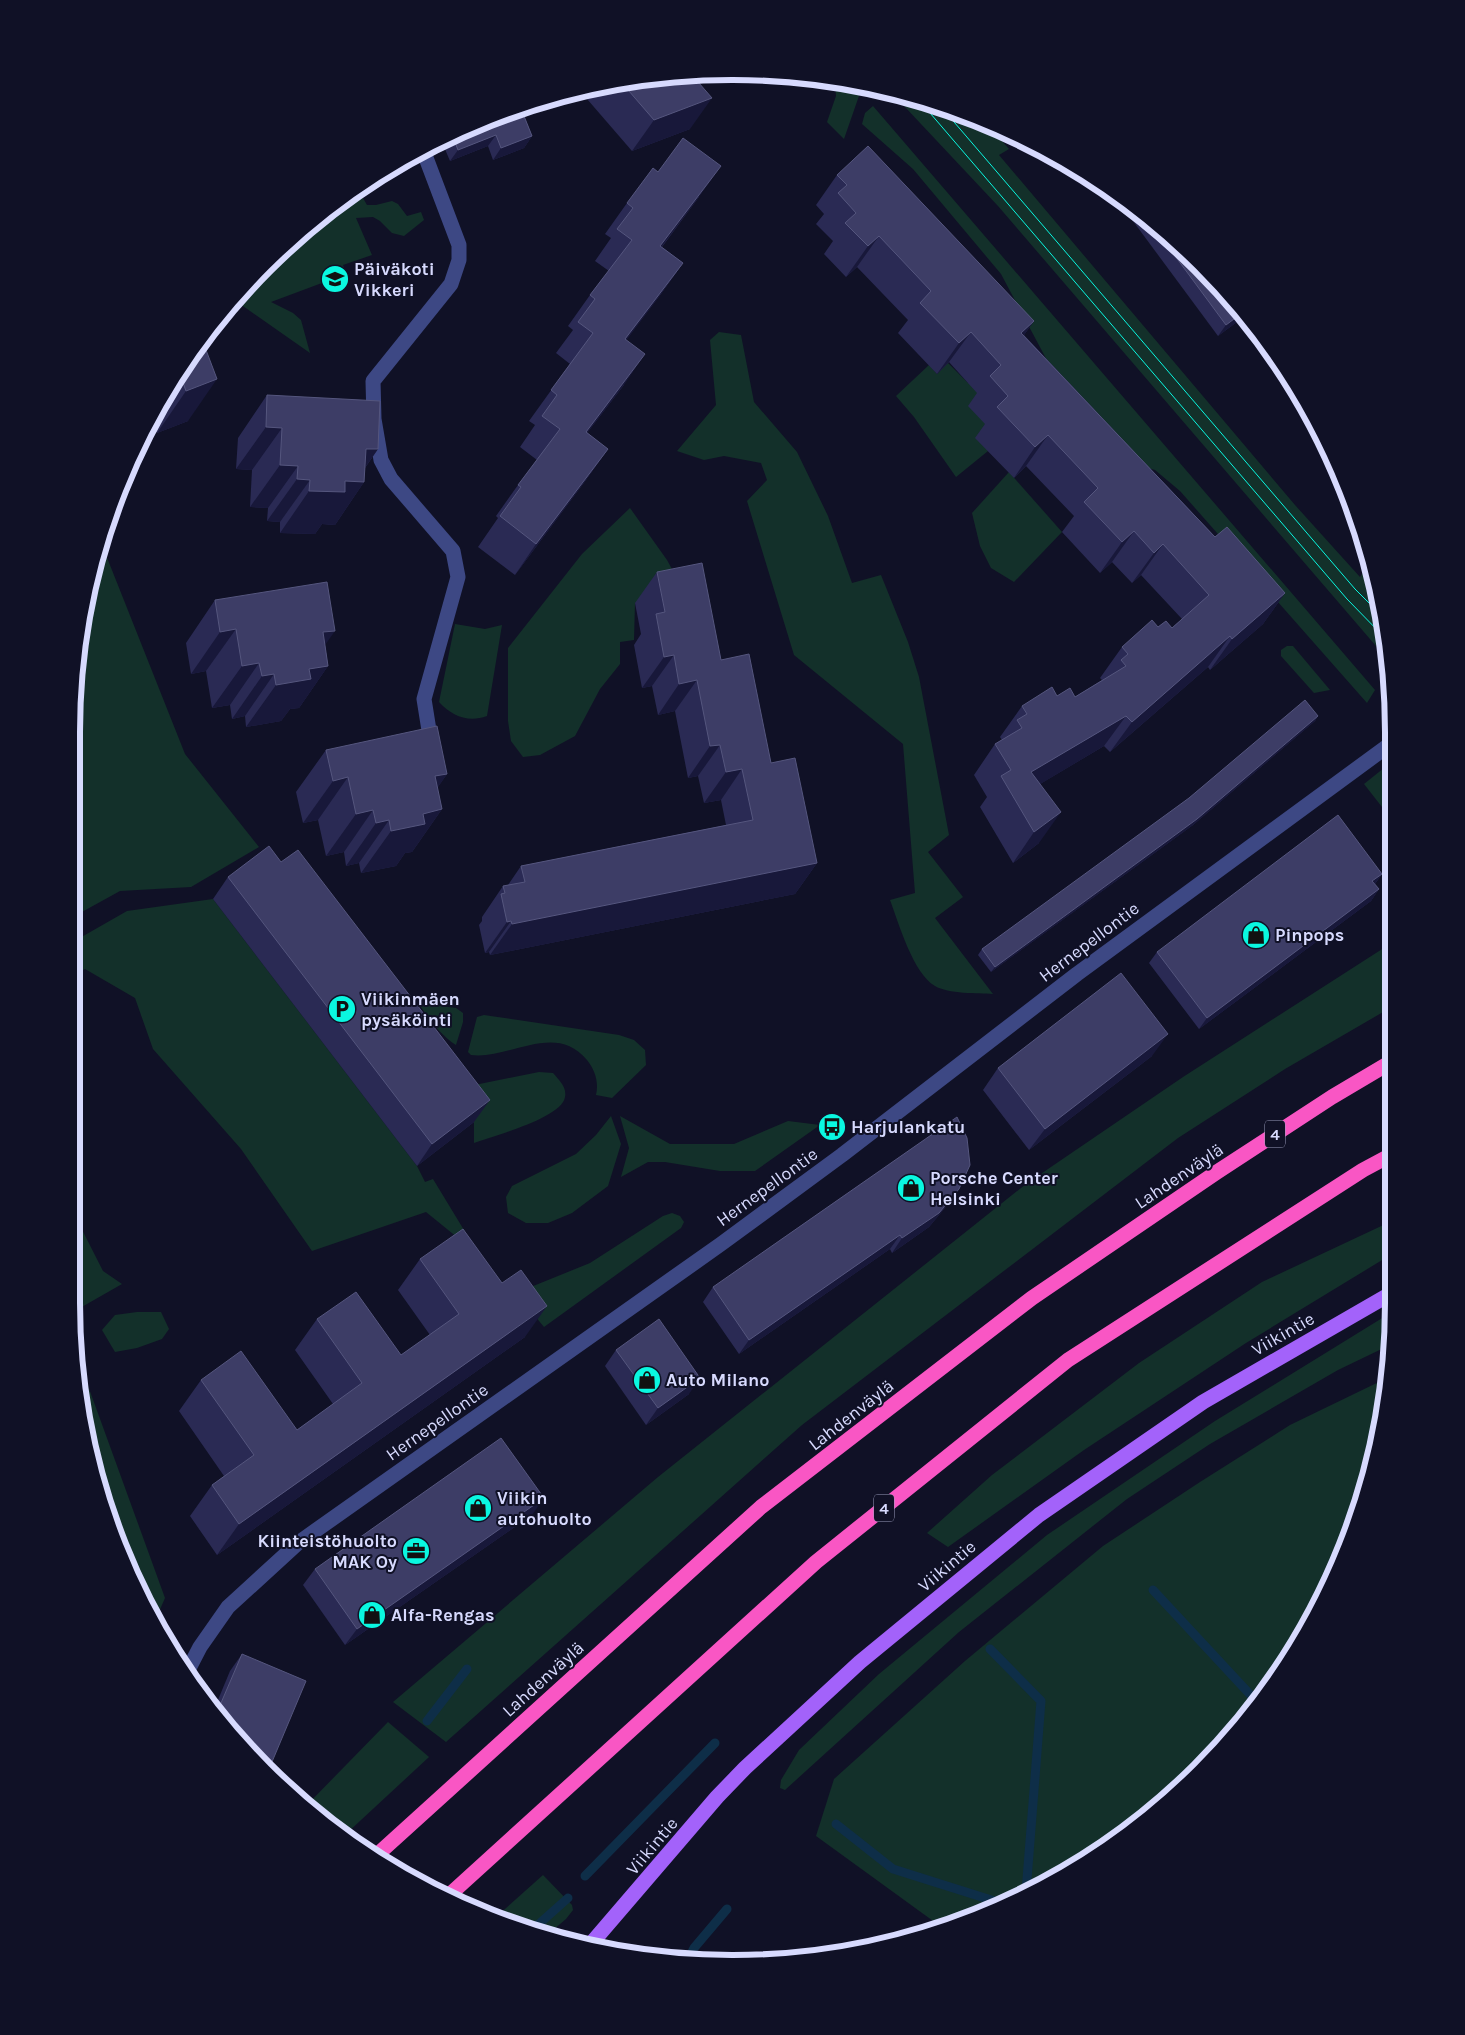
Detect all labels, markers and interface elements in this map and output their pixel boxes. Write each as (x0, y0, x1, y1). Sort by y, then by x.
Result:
place label: Päiväkoti Vikkeri (354, 258, 435, 301)
school or university icon: Päiväkoti Vikkeri (320, 264, 350, 294)
street label: Hernepellontie (1035, 897, 1143, 987)
shop icon: Pinpops (1241, 920, 1271, 950)
place label: Pinpops (1275, 924, 1344, 946)
place label: Viikinmäen pysäköinti (361, 988, 460, 1031)
parking icon: Viikinmäen pysäköinti (327, 994, 357, 1024)
bus stop icon: Harjulankatu (817, 1112, 847, 1142)
place label: Harjulankatu (851, 1116, 965, 1138)
road number: 4 (1265, 1120, 1285, 1148)
street label: Lahdenväylä (1130, 1138, 1228, 1214)
street label: Hernepellontie (712, 1143, 822, 1231)
place label: Porsche Center Helsinki (930, 1167, 1058, 1210)
shop icon: Porsche Center Helsinki (896, 1173, 926, 1203)
street label: Viikintie (1248, 1307, 1318, 1361)
shop icon: Auto Milano (632, 1365, 662, 1395)
place label: Auto Milano (666, 1369, 769, 1391)
street label: Lahdenväylä (804, 1375, 898, 1455)
street label: Hernepellontie (382, 1379, 492, 1465)
place label: Viikin autohuolto (497, 1487, 592, 1530)
shop icon: Viikin autohuolto (463, 1493, 493, 1523)
road number: 4 (874, 1495, 894, 1522)
place label: Kiinteistöhuolto MAK Oy (257, 1530, 397, 1573)
office icon: Kiinteistöhuolto MAK Oy (401, 1536, 431, 1566)
street label: Viikintie (914, 1536, 980, 1596)
shop icon: Alfa-Rengas (357, 1600, 387, 1630)
place label: Alfa-Rengas (391, 1604, 494, 1626)
street label: Lahdenväylä (498, 1637, 588, 1721)
street label: Viikintie (622, 1813, 682, 1879)

